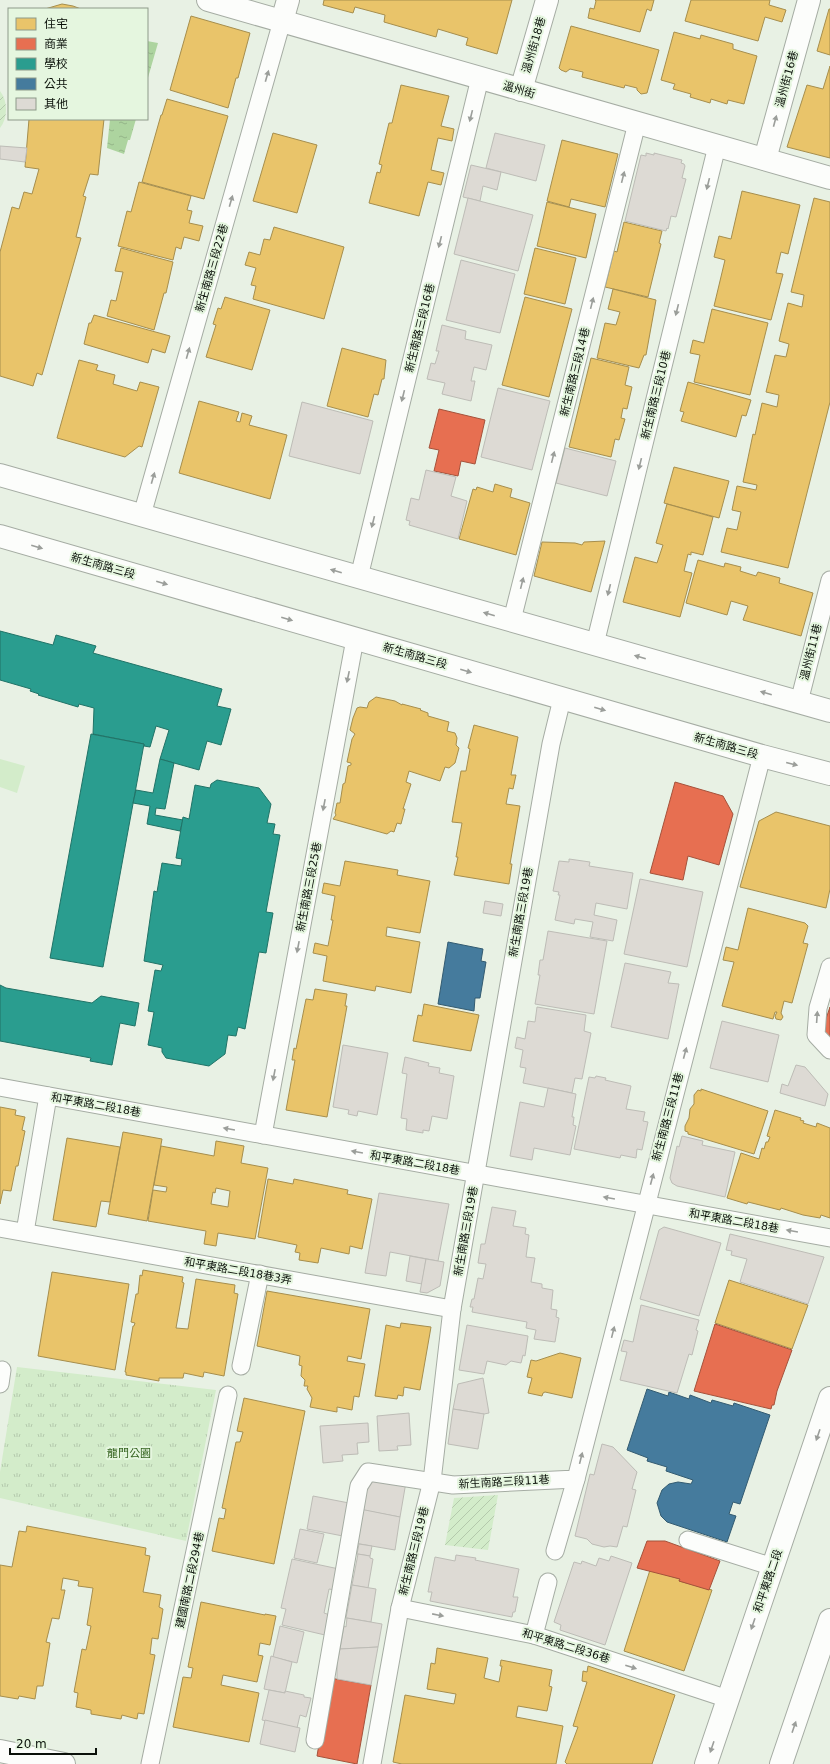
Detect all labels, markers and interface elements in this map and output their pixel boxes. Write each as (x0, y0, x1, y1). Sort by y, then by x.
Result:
legend (8, 8, 148, 120)
street label: 溫州街18巷 (520, 15, 548, 75)
text: 住宅 (44, 17, 68, 31)
text: 商業 (44, 37, 68, 51)
street label: 溫州街16巷 (773, 49, 801, 109)
text: 學校 (44, 57, 68, 71)
one-way arrow (264, 69, 270, 81)
text: 公共 (44, 77, 68, 91)
street label: 溫州街 (501, 79, 537, 101)
text: 其他 (44, 97, 68, 111)
one-way arrow (467, 110, 473, 122)
one-way arrow (773, 115, 779, 128)
one-way arrow (621, 171, 627, 183)
one-way arrow (705, 178, 711, 190)
one-way arrow (229, 195, 235, 207)
street label: 新生南路三段22巷 (193, 222, 231, 314)
one-way arrow (437, 236, 443, 249)
street label: 新生南路三段16巷 (403, 282, 437, 374)
one-way arrow (589, 297, 595, 309)
one-way arrow (674, 304, 680, 316)
street label: 新生南路三段14巷 (558, 326, 592, 418)
one-way arrow (186, 347, 192, 359)
street label: 新生南路三段10巷 (639, 349, 673, 441)
one-way arrow (400, 390, 406, 402)
one-way arrow (551, 450, 557, 463)
one-way arrow (636, 458, 642, 470)
one-way arrow (150, 472, 156, 484)
one-way arrow (369, 516, 375, 529)
one-way arrow (32, 544, 44, 550)
street label: 新生南路三段 (69, 551, 137, 581)
one-way arrow (330, 568, 342, 574)
one-way arrow (519, 576, 525, 588)
one-way arrow (157, 580, 169, 586)
one-way arrow (605, 584, 611, 596)
one-way arrow (482, 611, 494, 617)
one-way arrow (281, 617, 293, 623)
street label: 溫州街11巷 (798, 622, 824, 682)
street label: 新生南路三段 (381, 641, 449, 671)
one-way arrow (634, 654, 646, 660)
one-way arrow (460, 668, 472, 674)
one-way arrow (344, 671, 350, 684)
one-way arrow (759, 689, 772, 695)
one-way arrow (593, 707, 606, 713)
street label: 新生南路三段 (692, 731, 760, 761)
one-way arrow (786, 761, 798, 767)
one-way arrow (321, 799, 327, 811)
street label: 新生南路三段25巷 (294, 841, 324, 933)
street label: 新生南路三段19巷 (507, 866, 535, 958)
one-way arrow (294, 941, 300, 953)
one-way arrow (814, 1010, 820, 1023)
one-way arrow (682, 1047, 688, 1059)
one-way arrow (270, 1069, 276, 1081)
street label: 新生南路三段11巷 (650, 1071, 686, 1163)
street label: 和平東路二段18巷 (50, 1091, 142, 1119)
one-way arrow (223, 1126, 235, 1132)
one-way arrow (351, 1149, 363, 1155)
street label: 和平東路二段18巷 (369, 1149, 461, 1177)
one-way arrow (649, 1173, 655, 1185)
street label: 新生南路三段19巷 (452, 1185, 480, 1277)
one-way arrow (602, 1195, 615, 1201)
street label: 和平東路二段18巷 (688, 1207, 780, 1235)
one-way arrow (786, 1228, 798, 1234)
street label: 和平東路二段18巷3弄 (183, 1255, 293, 1287)
one-way arrow (610, 1326, 616, 1338)
one-way arrow (814, 1429, 820, 1441)
park label: 龍門公園 (107, 1447, 151, 1460)
one-way arrow (578, 1452, 584, 1465)
street label: 新生南路三段11巷 (458, 1473, 550, 1491)
street label: 新生南路三段19巷 (397, 1505, 431, 1597)
street label: 建國南路二段294巷 (173, 1531, 207, 1629)
street label: 和平東路二段 (751, 1548, 785, 1614)
one-way arrow (432, 1613, 444, 1619)
one-way arrow (750, 1619, 756, 1631)
street label: 和平東路二段36巷 (521, 1626, 611, 1666)
one-way arrow (625, 1664, 637, 1670)
one-way arrow (791, 1721, 797, 1733)
scale bar (10, 1730, 96, 1756)
text: 20 m (16, 1737, 47, 1751)
one-way arrow (708, 1742, 714, 1754)

